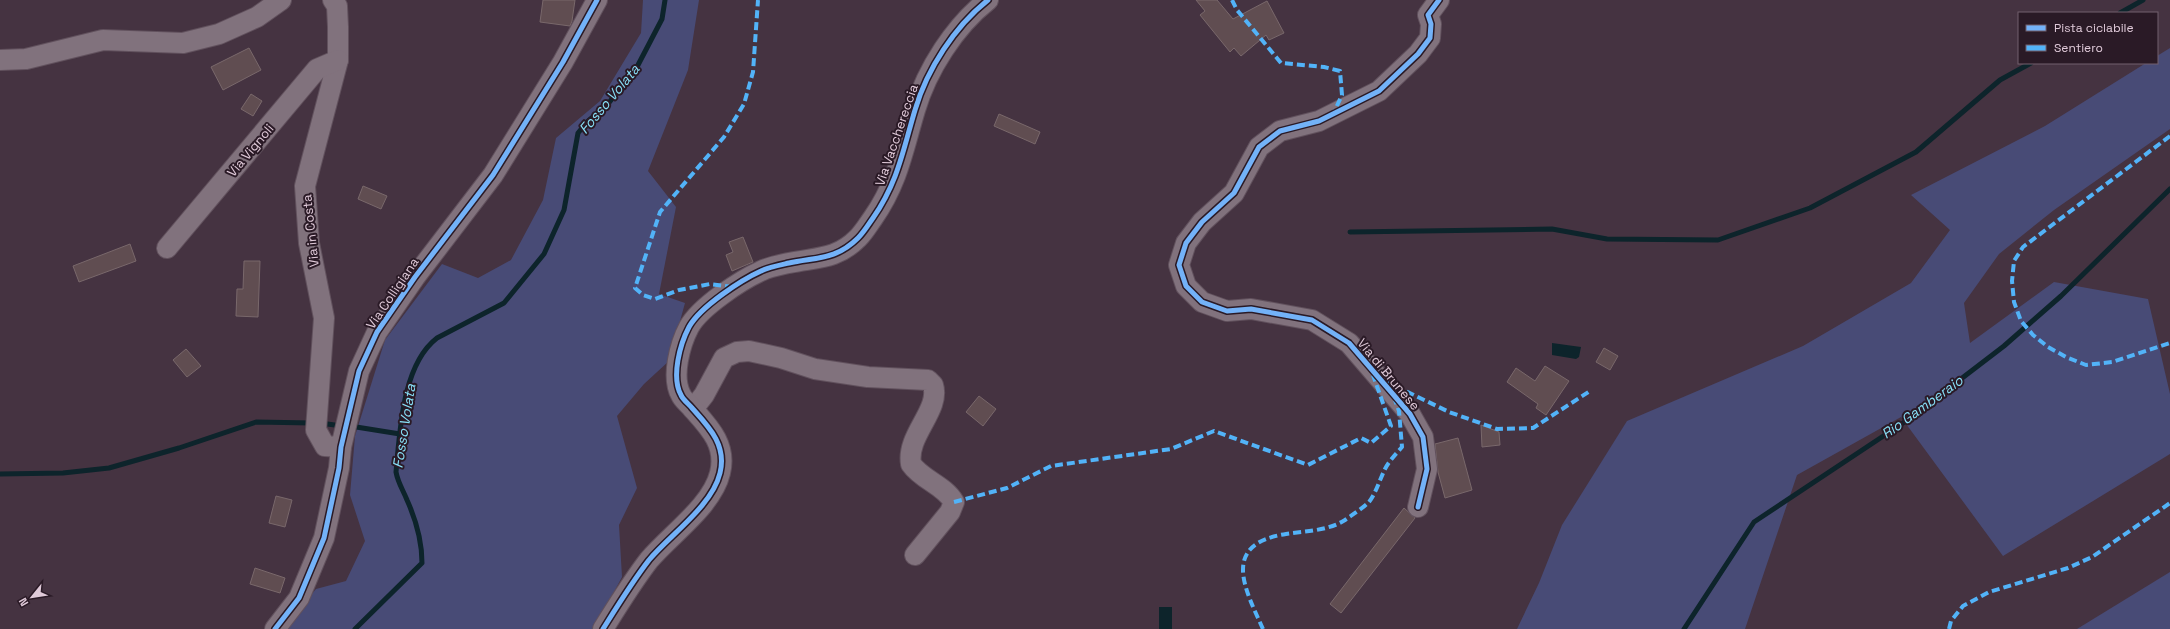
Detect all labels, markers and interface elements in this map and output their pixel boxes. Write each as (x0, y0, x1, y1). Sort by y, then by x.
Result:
legend (2018, 12, 2158, 64)
text: Pista ciclabile (2054, 20, 2134, 36)
text: Sentiero (2054, 40, 2103, 56)
water label: Fosso Volata (575, 60, 644, 137)
street label: Via Vacchereccia (871, 82, 922, 188)
street label: Via Vignoli (223, 120, 277, 180)
street label: Via in Costa (298, 193, 323, 268)
street label: Via Colligiana (362, 254, 423, 332)
street label: Via di Brunese (1354, 335, 1424, 414)
water label: Rio Gamberaio (1878, 371, 1967, 443)
water label: Fosso Volata (388, 382, 420, 470)
north arrow (12, 577, 52, 617)
text: N (15, 595, 31, 609)

